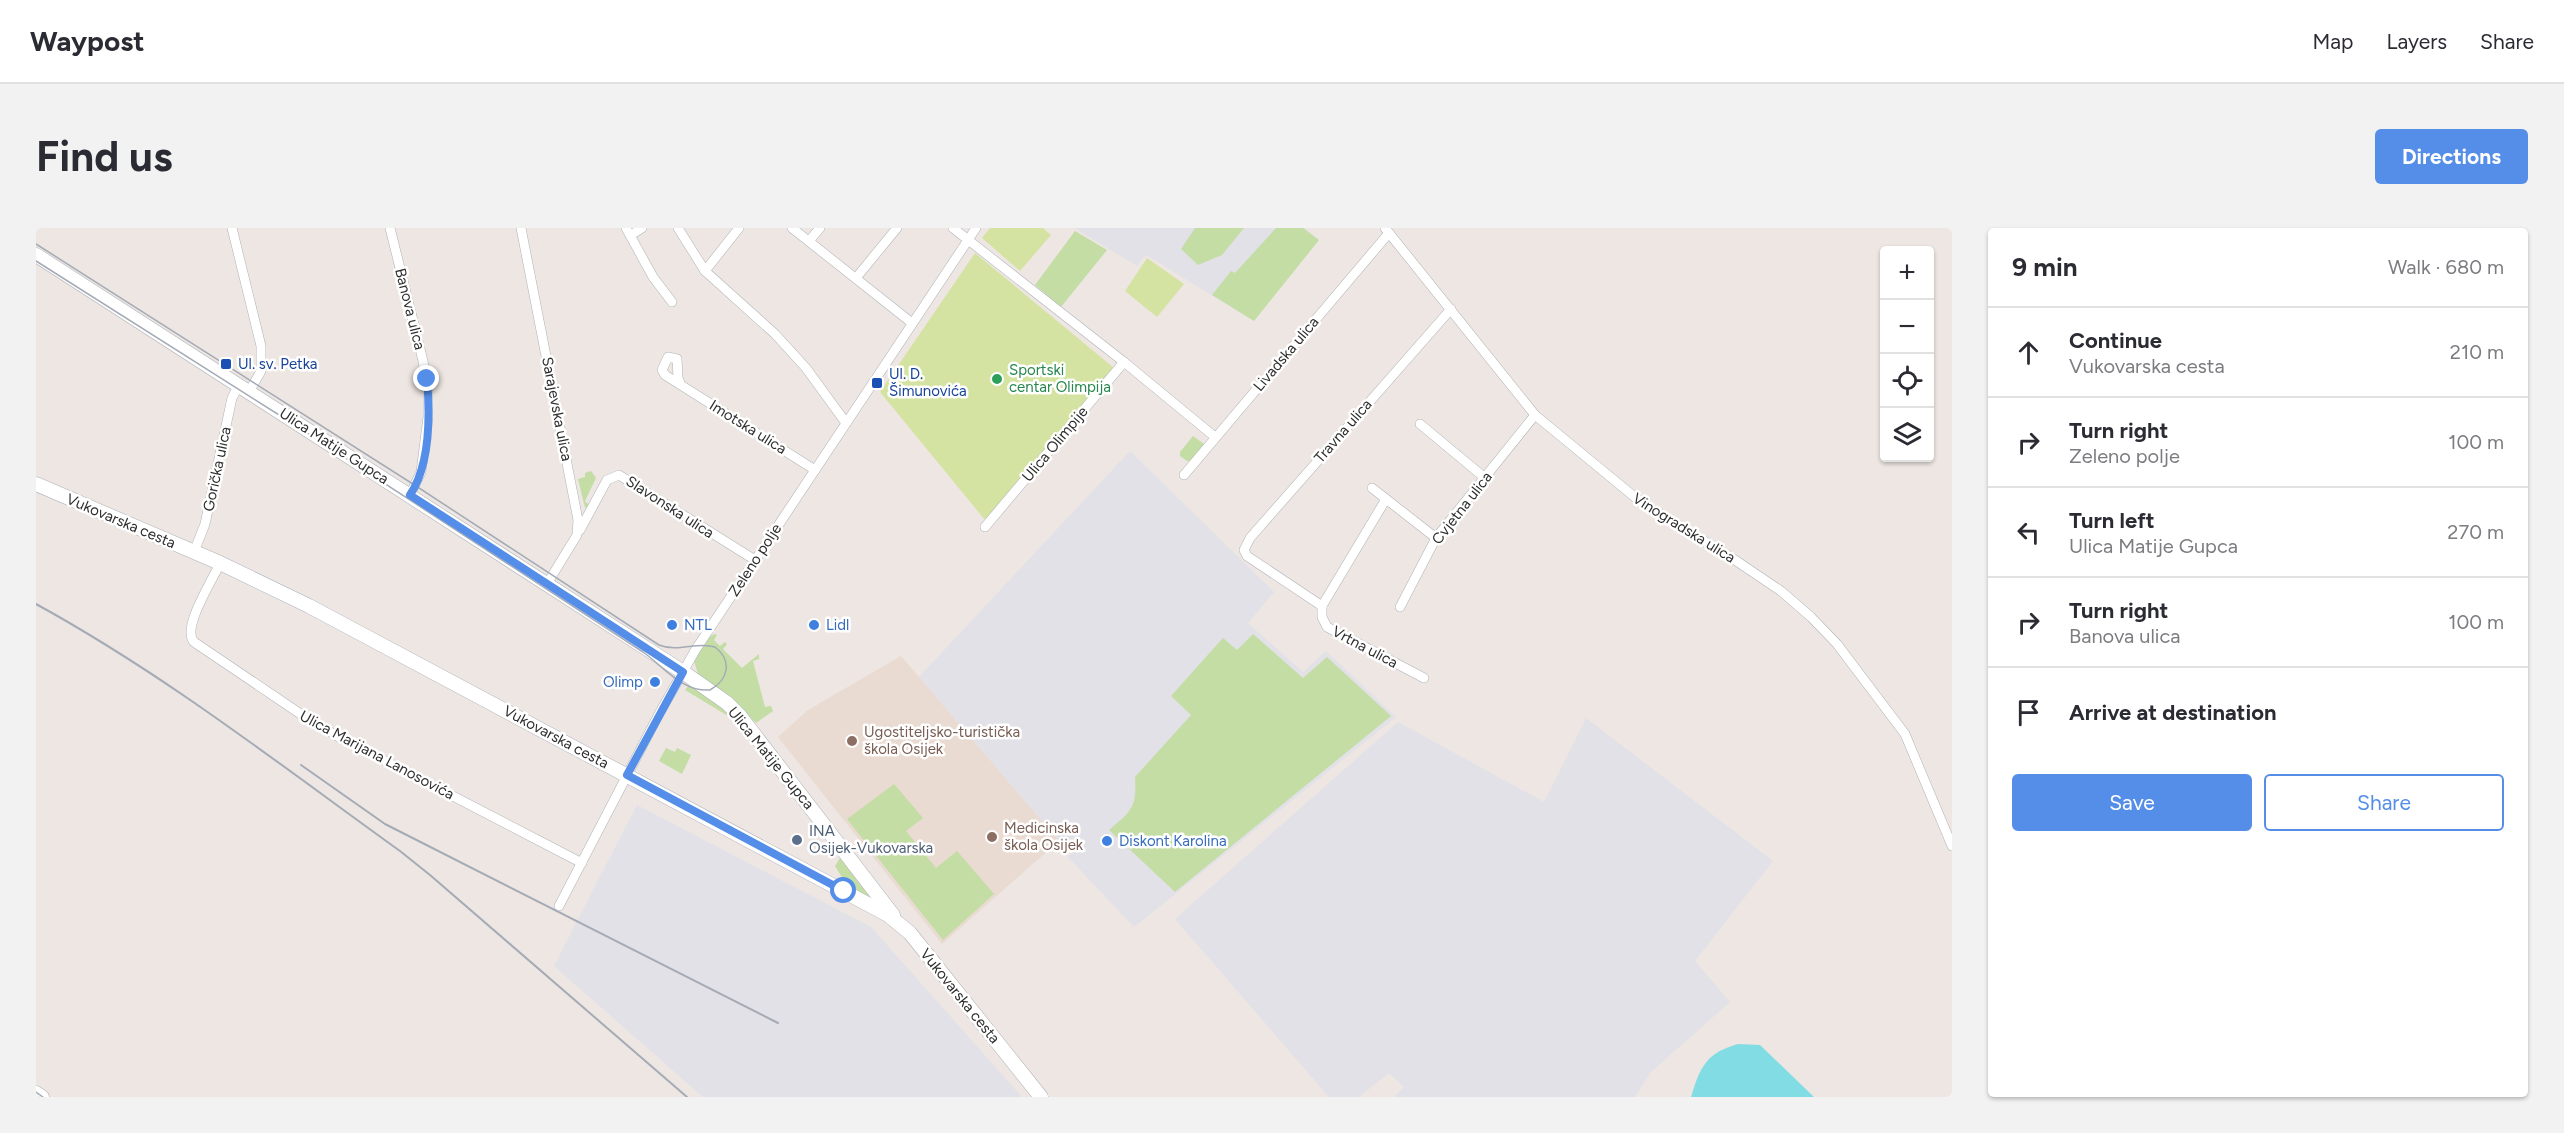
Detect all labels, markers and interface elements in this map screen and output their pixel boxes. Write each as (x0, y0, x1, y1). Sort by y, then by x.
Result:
text: Waypost (30, 24, 144, 58)
text: Map (2313, 29, 2353, 54)
text: Layers (2386, 29, 2447, 54)
text: Share (2480, 29, 2534, 54)
button: Directions (2375, 129, 2528, 184)
text: Find us (36, 131, 173, 182)
map controls (1880, 246, 1934, 462)
button: + (1880, 246, 1934, 300)
text: 9 min (2012, 251, 2078, 283)
text: Walk · 680 m (2388, 255, 2504, 279)
street label: Banova ulica (391, 266, 429, 352)
button: − (1880, 300, 1934, 354)
street label: Livadska ulica (1250, 313, 1322, 395)
text: Continue (2069, 327, 2162, 354)
icon: ahead (2012, 336, 2045, 369)
text: 210 m (2450, 340, 2504, 364)
button: locate (1880, 354, 1934, 408)
text: Vukovarska cesta (2069, 354, 2225, 378)
place label: Ul. sv. Petka (238, 355, 318, 373)
street label: Sarajevska ulica (538, 355, 576, 463)
marker: Ul. sv. Petka (219, 357, 233, 371)
place label: Sportski centar Olimpija (1009, 361, 1111, 396)
route end (413, 365, 439, 391)
place label: Ul. D. Šimunovića (889, 365, 967, 400)
marker: Sportski centar Olimpija (990, 372, 1004, 386)
marker: Ul. D. Šimunovića (870, 376, 884, 390)
street label: Travna ulica (1310, 395, 1376, 467)
street label: Imotska ulica (706, 396, 790, 458)
street label: Ulica Olimpije (1018, 403, 1092, 485)
street label: Ulica Matije Gupca (276, 404, 392, 488)
button: layers (1880, 408, 1934, 462)
text: Turn right (2069, 417, 2168, 444)
street label: Gorička ulica (199, 425, 235, 513)
icon: right (2012, 426, 2045, 459)
text: 100 m (2448, 430, 2504, 454)
text: Zeleno polje (2069, 444, 2180, 468)
street label: Cvjetna ulica (1428, 468, 1496, 548)
street label: Slavonska ulica (623, 472, 717, 542)
street label: Vinogradska ulica (1629, 489, 1739, 567)
street label: Vukovarska cesta (64, 490, 178, 552)
text: Turn left (2069, 507, 2155, 534)
icon: left (2012, 516, 2045, 549)
street label: Zeleno polje (725, 520, 785, 600)
text: 270 m (2447, 520, 2504, 544)
text: Ulica Matije Gupca (2069, 534, 2238, 558)
text: Turn right (2069, 597, 2168, 624)
icon: right (2012, 606, 2045, 639)
text: 100 m (2448, 610, 2504, 634)
place label: NTL (684, 616, 712, 634)
place label: Lidl (826, 616, 849, 634)
marker: NTL (665, 618, 679, 632)
marker: Lidl (807, 618, 821, 632)
street label: Vrtna ulica (1329, 622, 1401, 672)
text: Banova ulica (2069, 624, 2180, 648)
place label: Olimp (603, 673, 643, 691)
marker: Olimp (648, 675, 662, 689)
icon: arrive (2012, 696, 2045, 729)
text: Arrive at destination (2069, 699, 2277, 726)
street label: Vukovarska cesta (500, 702, 612, 772)
street label: Ulica Matije Gupca (724, 703, 818, 813)
street label: Ulica Marijana Lanosovića (297, 707, 457, 803)
place label: Ugostiteljsko-turistička škola Osijek (864, 723, 1020, 758)
marker: Ugostiteljsko-turistička škola Osijek (845, 734, 859, 748)
button: Save (2012, 774, 2252, 831)
button: Share (2264, 774, 2504, 831)
place label: Medicinska škola Osijek (1004, 819, 1084, 854)
place label: INA Osijek-Vukovarska (809, 822, 933, 857)
marker: Medicinska škola Osijek (985, 830, 999, 844)
place label: Diskont Karolina (1119, 832, 1227, 850)
marker: INA Osijek-Vukovarska (790, 833, 804, 847)
marker: Diskont Karolina (1100, 834, 1114, 848)
route start (830, 877, 856, 903)
street label: Vukovarska cesta (916, 945, 1004, 1047)

